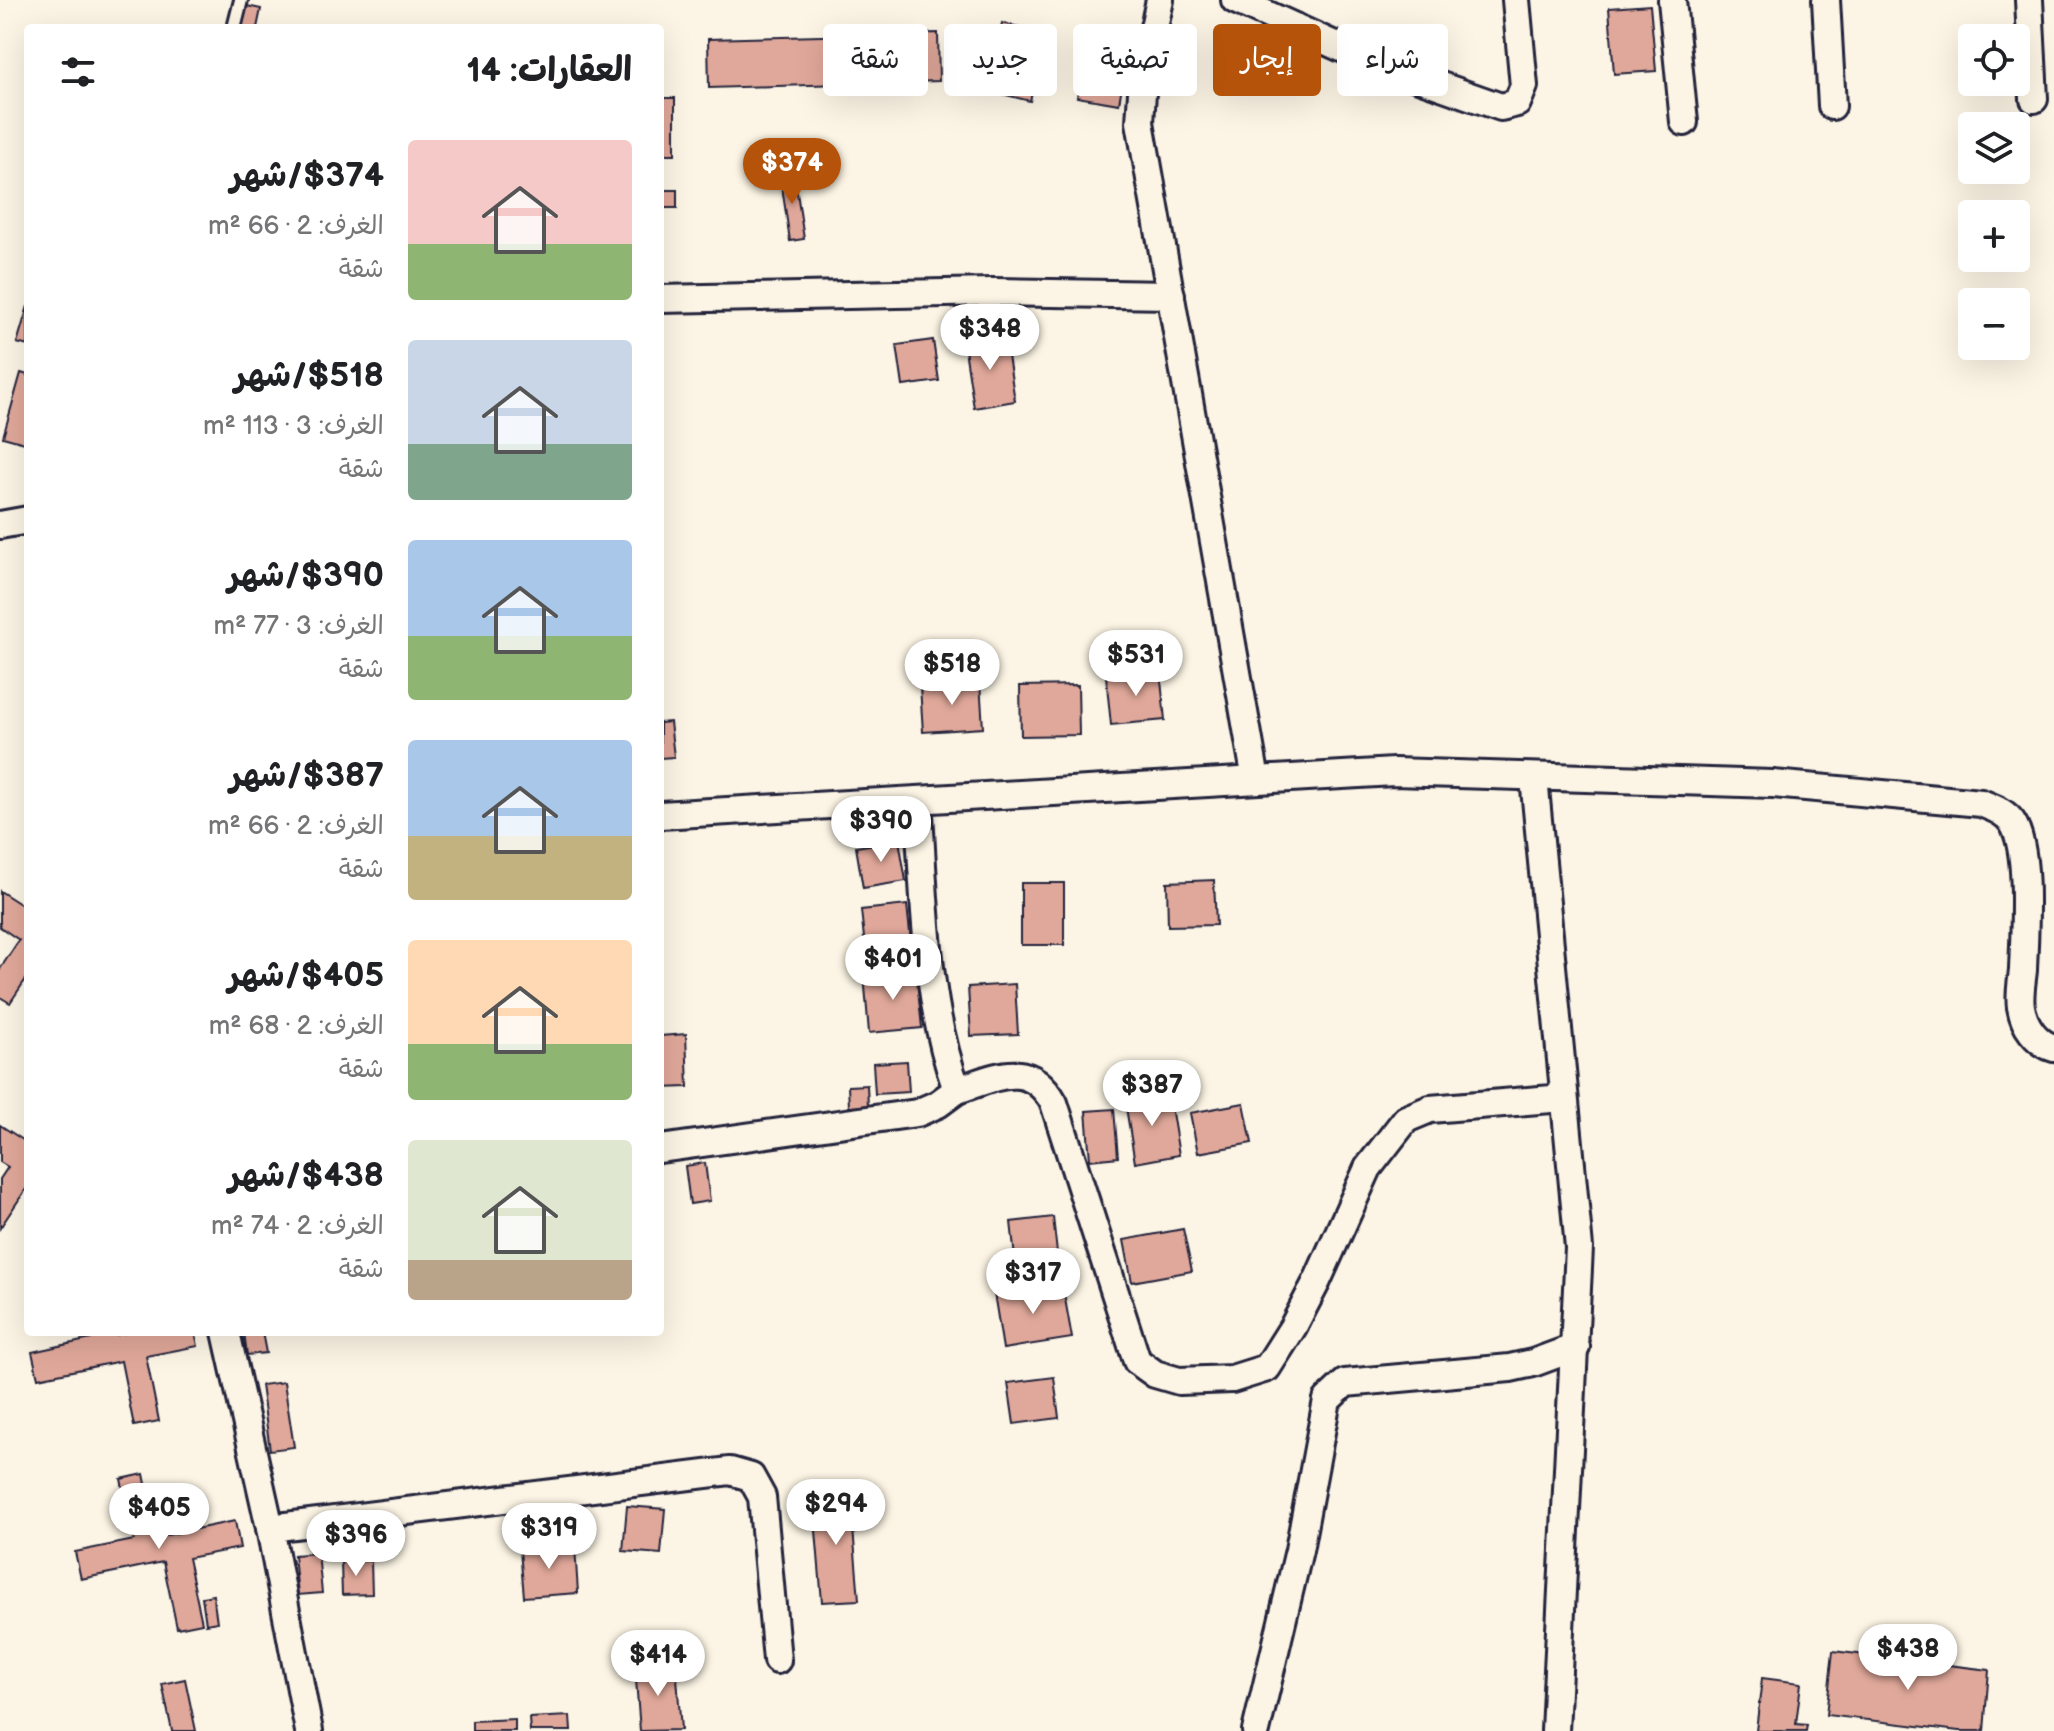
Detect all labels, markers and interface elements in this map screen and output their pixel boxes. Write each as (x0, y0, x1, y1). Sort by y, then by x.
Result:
chip: شقة (823, 24, 928, 96)
chip: جديد (944, 24, 1057, 96)
chip: تصفية (1073, 24, 1197, 96)
chip: إيجار (1213, 24, 1321, 96)
chip: شراء (1337, 24, 1448, 96)
map controls (1958, 24, 2030, 360)
button: locate (1958, 24, 2030, 96)
icon: filters (56, 50, 100, 94)
text: العقارات: 14 (466, 50, 632, 91)
button: layers (1958, 112, 2030, 184)
pin: $374 (745, 138, 839, 206)
text: $374 (761, 148, 823, 179)
text: $374/شهر (230, 155, 384, 196)
icon: home (472, 172, 568, 268)
button: + (1958, 200, 2030, 272)
text: الغرف: 2 · 66 m² (208, 211, 384, 242)
text: شقة (339, 254, 384, 285)
button: − (1958, 288, 2030, 360)
pin: $348 (943, 304, 1037, 372)
text: $348 (958, 314, 1022, 345)
text: $518/شهر (234, 355, 384, 396)
icon: home (472, 372, 568, 468)
text: الغرف: 3 · 113 m² (203, 411, 384, 442)
text: شقة (339, 454, 384, 485)
text: $390/شهر (228, 555, 384, 596)
icon: home (472, 572, 568, 668)
text: الغرف: 3 · 77 m² (214, 611, 384, 642)
pin: $531 (1089, 630, 1183, 698)
pin: $518 (905, 639, 999, 707)
text: $531 (1107, 640, 1165, 671)
text: $518 (923, 649, 981, 680)
text: شقة (339, 654, 384, 685)
text: $387/شهر (230, 755, 384, 796)
icon: home (472, 772, 568, 868)
pin: $390 (834, 796, 928, 864)
text: $390 (849, 806, 913, 837)
text: الغرف: 2 · 66 m² (208, 811, 384, 842)
text: شقة (339, 854, 384, 885)
pin: $401 (846, 934, 940, 1002)
text: $401 (863, 944, 923, 975)
text: $405/شهر (228, 955, 384, 996)
icon: home (472, 972, 568, 1068)
text: الغرف: 2 · 68 m² (209, 1011, 384, 1042)
text: شقة (339, 1054, 384, 1085)
pin: $387 (1105, 1060, 1199, 1128)
text: $387 (1121, 1070, 1183, 1101)
text: $438/شهر (228, 1155, 384, 1196)
icon: home (472, 1172, 568, 1268)
text: الغرف: 2 · 74 m² (211, 1211, 384, 1242)
pin: $317 (986, 1248, 1080, 1316)
text: شقة (339, 1254, 384, 1285)
text: $317 (1004, 1258, 1062, 1289)
pin: $294 (789, 1479, 883, 1547)
pin: $405 (112, 1483, 206, 1551)
text: $294 (804, 1489, 868, 1520)
text: $405 (127, 1493, 191, 1524)
pin: $319 (502, 1503, 596, 1571)
pin: $396 (309, 1510, 403, 1578)
text: $319 (520, 1513, 578, 1544)
text: $396 (324, 1520, 388, 1551)
pin: $438 (1861, 1624, 1955, 1692)
pin: $414 (611, 1630, 705, 1698)
text: $438 (1876, 1634, 1940, 1665)
text: $414 (629, 1640, 687, 1671)

